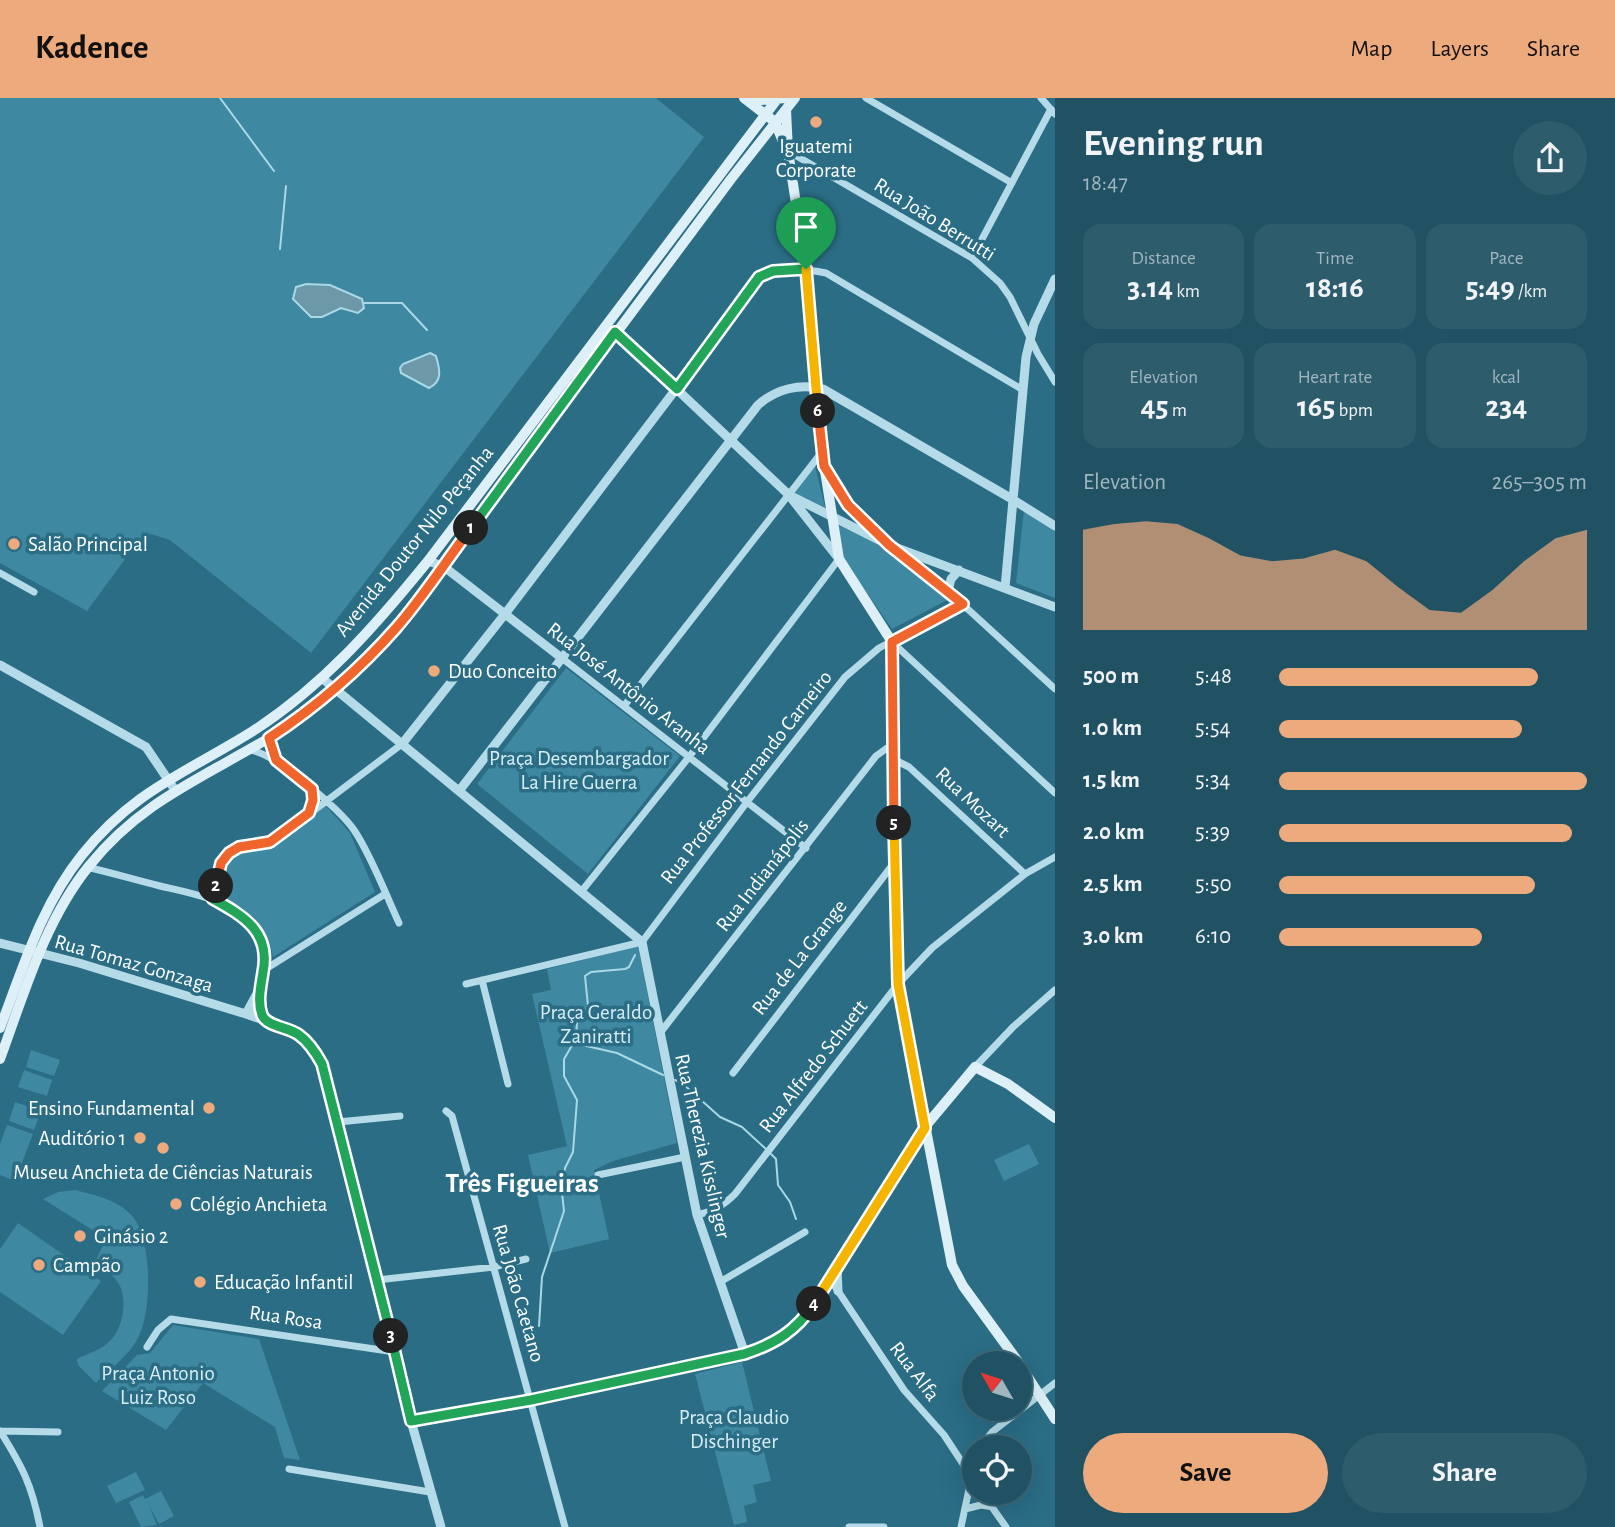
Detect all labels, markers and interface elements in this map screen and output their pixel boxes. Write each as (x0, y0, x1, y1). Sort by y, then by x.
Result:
text: Kadence (35, 32, 149, 65)
text: Map (1350, 37, 1392, 61)
text: Layers (1430, 37, 1489, 61)
text: Share (1527, 37, 1580, 61)
marker: Iguatemi Corporate (808, 114, 824, 130)
button: share (1513, 121, 1587, 195)
text: Evening run (1083, 125, 1264, 163)
place label: Iguatemi Corporate (776, 136, 856, 181)
text: 18:47 (1083, 172, 1128, 195)
street label: Rua João Berrutti (870, 174, 999, 265)
pin (776, 197, 836, 269)
icon: arrive (787, 208, 825, 246)
text: Distance (1131, 249, 1196, 268)
text: Time (1316, 249, 1354, 268)
text: Pace (1489, 249, 1523, 268)
text: 3.14 (1127, 273, 1173, 303)
text: 18:16 (1306, 273, 1364, 303)
text: 5:49 (1465, 273, 1515, 303)
text: km (1173, 282, 1200, 301)
text: /km (1515, 282, 1547, 301)
text: Elevation (1129, 368, 1198, 387)
text: Heart rate (1298, 368, 1372, 387)
text: kcal (1492, 368, 1521, 387)
text: 45 (1140, 392, 1169, 422)
text: 165 (1297, 392, 1335, 422)
text: 234 (1485, 392, 1527, 422)
pin: 6 (800, 394, 836, 428)
text: 6 (813, 401, 822, 420)
text: m (1169, 401, 1187, 420)
text: bpm (1335, 401, 1373, 420)
street label: Avenida Doutor Nilo Peçanha (331, 442, 498, 641)
text: Elevation (1083, 471, 1166, 494)
text: 265–305 m (1492, 471, 1587, 494)
pin: 1 (454, 510, 489, 546)
text: 1 (467, 518, 474, 537)
place label: Salão Principal (28, 534, 148, 555)
marker: Salão Principal (6, 536, 22, 552)
street label: Rua José Antônio Aranha (543, 618, 715, 759)
place label: Duo Conceito (448, 661, 557, 682)
marker: Duo Conceito (426, 663, 442, 679)
text: 500 m (1083, 665, 1139, 688)
text: 5:48 (1195, 665, 1232, 688)
street label: Rua Professor Fernando Carneiro (657, 667, 836, 888)
text: 1.0 km (1083, 717, 1142, 740)
text: 5:54 (1195, 717, 1231, 740)
park label: Praça Desembargador La Hire Guerra (489, 748, 669, 793)
street label: Rua Mozart (932, 763, 1014, 842)
text: 1.5 km (1083, 769, 1140, 792)
text: 5:34 (1195, 769, 1230, 792)
pin: 5 (876, 806, 912, 840)
text: 5 (889, 813, 898, 832)
street label: Rua Indianápolis (712, 815, 813, 936)
text: 2.0 km (1083, 821, 1145, 844)
text: 5:39 (1195, 821, 1230, 844)
pin: 2 (198, 868, 234, 904)
text: 2.5 km (1083, 873, 1142, 896)
text: 5:50 (1195, 873, 1232, 896)
text: 2 (211, 876, 220, 895)
street label: Rua de La Grange (748, 896, 851, 1019)
text: 3.0 km (1083, 925, 1144, 948)
text: 6:10 (1195, 925, 1231, 948)
street label: Rua Tomaz Gonzaga (52, 931, 216, 996)
street label: Rua Alfredo Schuett (755, 996, 872, 1137)
park label: Praça Geraldo Zaniratti (540, 1002, 652, 1047)
street label: Rua Therezia Kisslinger (671, 1052, 734, 1241)
place label: Ensino Fundamental (28, 1098, 195, 1119)
marker: Ensino Fundamental (201, 1100, 217, 1116)
place label: Auditório 1 (38, 1128, 126, 1149)
marker: Auditório 1 (132, 1130, 148, 1146)
marker: Museu Anchieta de Ciências Naturais (155, 1140, 171, 1156)
place label: Museu Anchieta de Ciências Naturais (13, 1162, 313, 1183)
district label: Três Figueiras (445, 1170, 599, 1198)
place label: Colégio Anchieta (190, 1194, 328, 1215)
marker: Colégio Anchieta (168, 1196, 184, 1212)
street label: Rua João Caetano (489, 1222, 548, 1365)
place label: Ginásio 2 (94, 1226, 168, 1247)
marker: Ginásio 2 (72, 1228, 88, 1244)
place label: Campão (53, 1255, 121, 1276)
marker: Campão (31, 1257, 47, 1273)
place label: Educação Infantil (214, 1272, 354, 1293)
marker: Educação Infantil (192, 1274, 208, 1290)
pin: 4 (796, 1286, 832, 1322)
text: 4 (809, 1294, 818, 1313)
street label: Rua Rosa (248, 1302, 324, 1333)
pin: 3 (374, 1318, 408, 1354)
text: 3 (386, 1326, 395, 1345)
street label: Rua Alfa (886, 1338, 944, 1405)
north arrow (962, 1351, 1032, 1421)
map controls (962, 1351, 1032, 1505)
park label: Praça Antonio Luiz Roso (101, 1363, 215, 1408)
park label: Praça Claudio Dischinger (679, 1407, 789, 1452)
button: Save (1083, 1433, 1328, 1513)
button: Share (1342, 1433, 1587, 1513)
button: locate (962, 1435, 1032, 1505)

